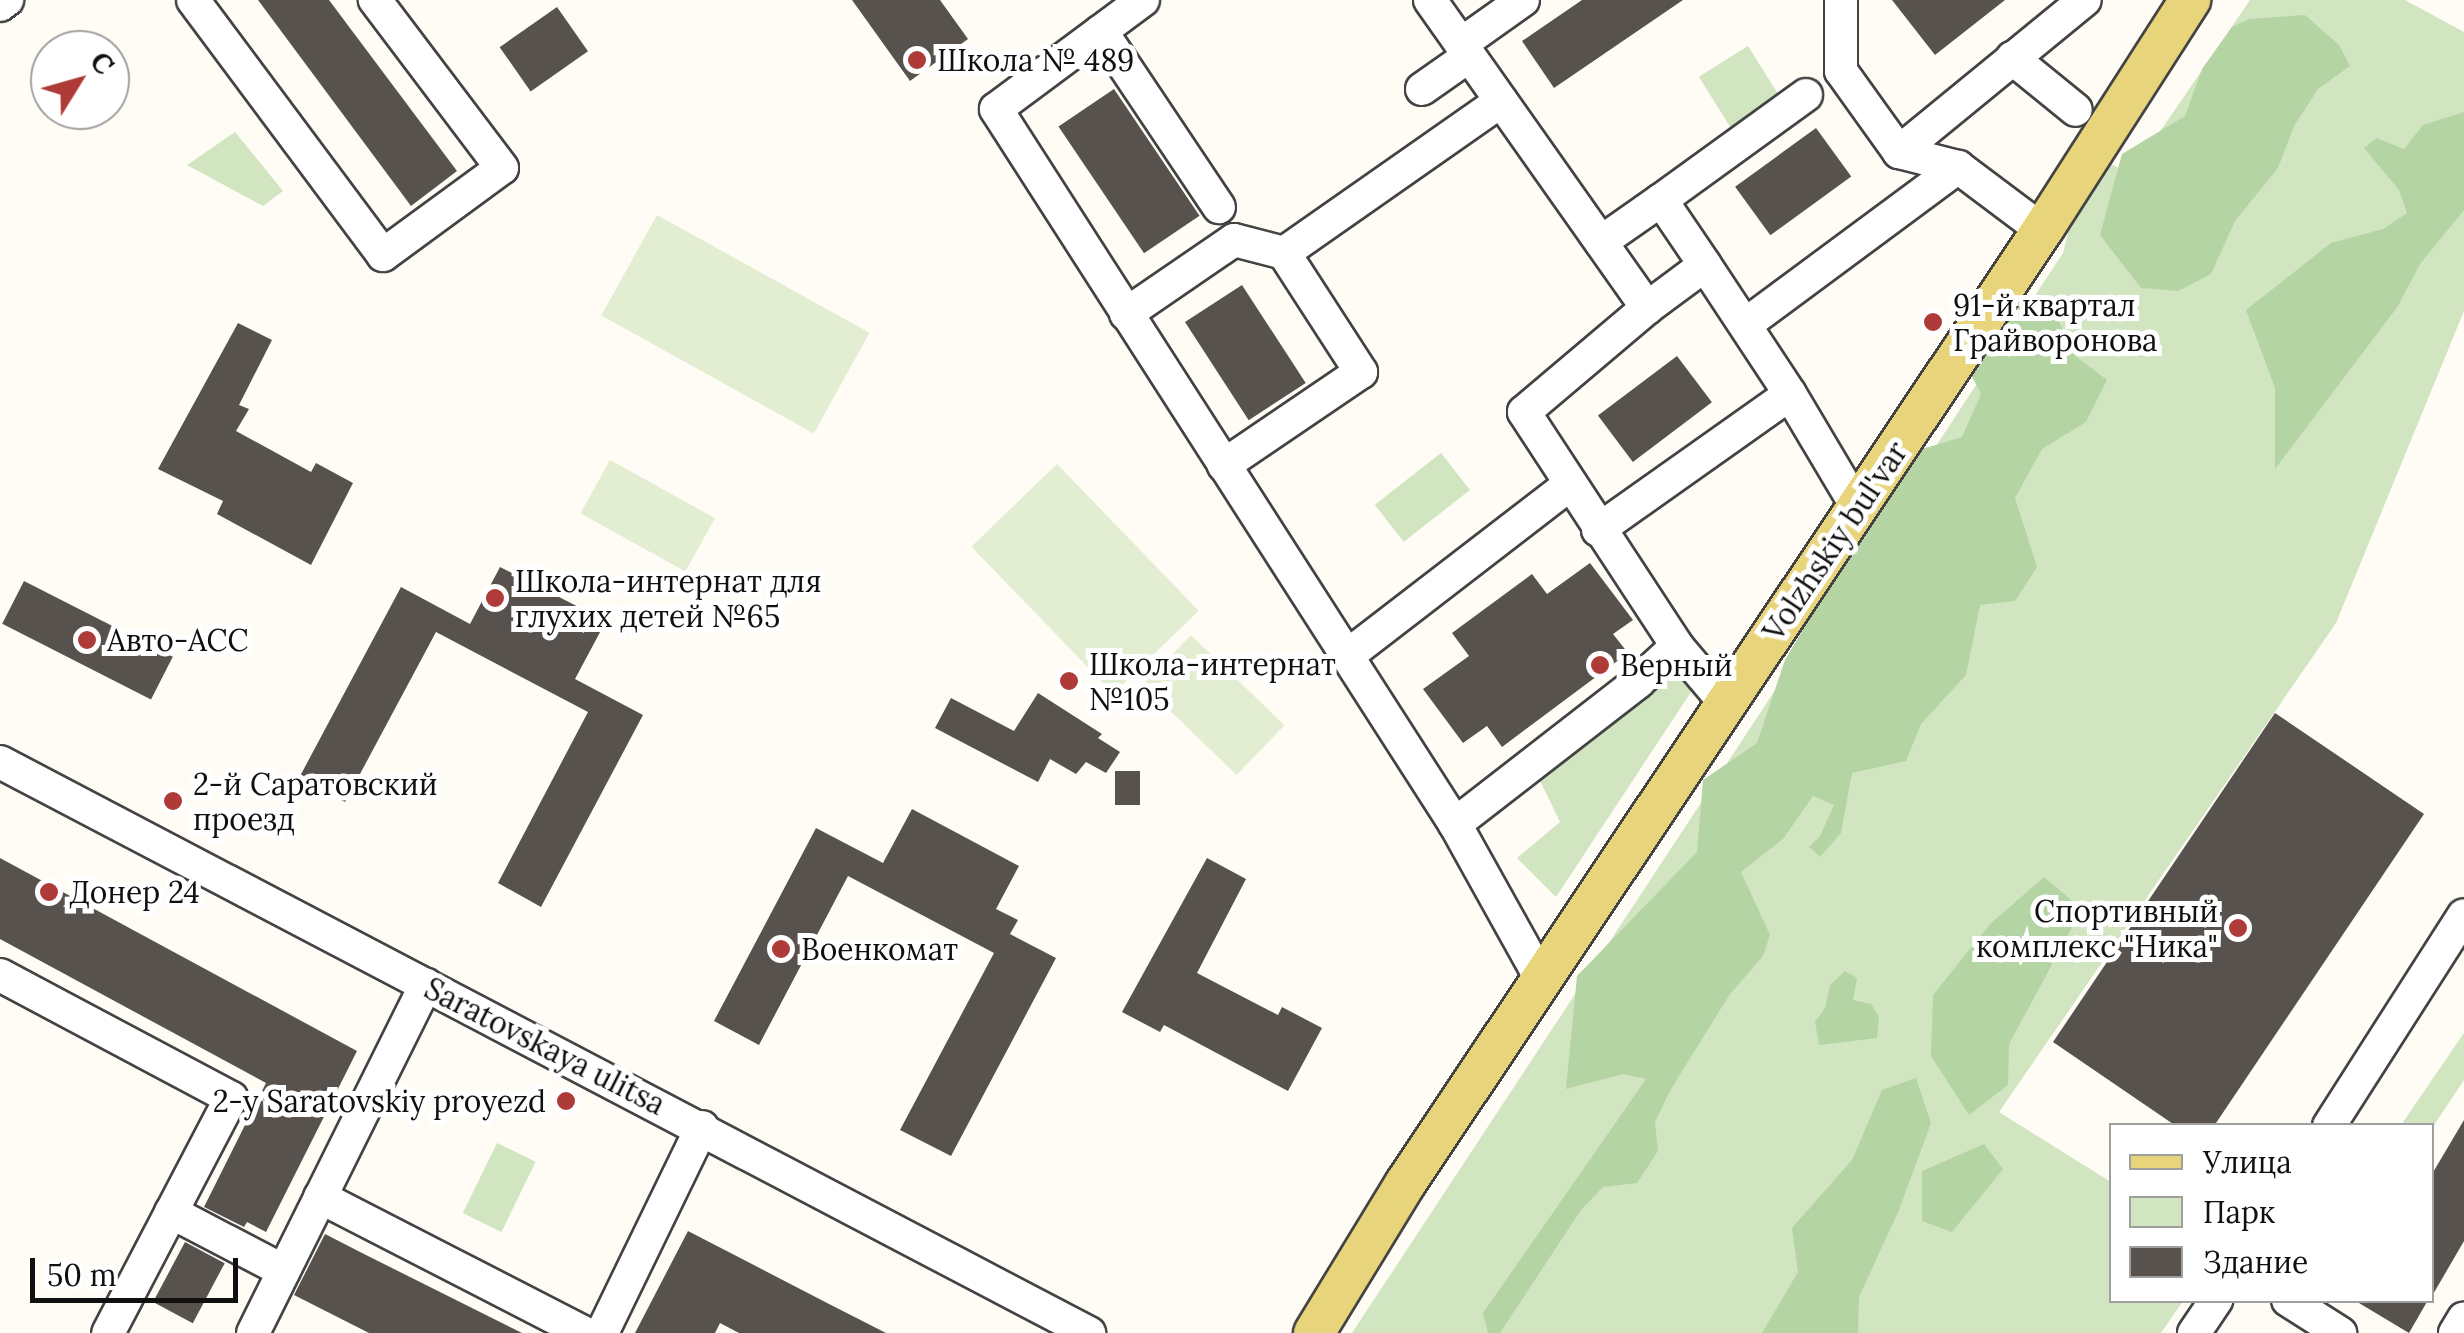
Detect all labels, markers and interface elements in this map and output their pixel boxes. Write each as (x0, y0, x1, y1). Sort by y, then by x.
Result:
north arrow (30, 30, 130, 130)
place label: Школа № 489 (937, 42, 1134, 78)
text: С (82, 45, 123, 82)
marker: Школа № 489 (906, 49, 928, 71)
place label: 91-й квартал Грайворонова (1953, 287, 2158, 358)
marker: 91-й квартал Грайворонова (1922, 311, 1944, 333)
street label: Volzhskiy bul'var (1755, 435, 1915, 647)
place label: Школа-интернат для глухих детей №65 (515, 563, 821, 634)
marker: Школа-интернат для глухих детей №65 (484, 587, 506, 609)
place label: Авто-АСС (107, 622, 248, 658)
marker: Авто-АСС (76, 629, 98, 651)
place label: Школа-интернат №105 (1089, 646, 1336, 716)
place label: Верный (1620, 647, 1733, 683)
marker: Верный (1589, 654, 1611, 676)
marker: Школа-интернат №105 (1058, 670, 1080, 692)
place label: 2-й Саратовский проезд (193, 766, 437, 836)
marker: 2-й Саратовский проезд (162, 790, 184, 812)
place label: Донер 24 (69, 874, 200, 910)
marker: Донер 24 (38, 881, 60, 903)
place label: Спортивный комплекс "Ника" (1976, 893, 2218, 964)
marker: Спортивный комплекс "Ника" (2227, 917, 2249, 939)
place label: Военкомат (801, 931, 958, 967)
marker: Военкомат (770, 938, 792, 960)
street label: Saratovskaya ulitsa (419, 970, 671, 1122)
place label: 2-y Saratovskiy proyezd (213, 1083, 546, 1119)
marker: 2-y Saratovskiy proyezd (555, 1090, 577, 1112)
legend (2109, 1123, 2434, 1303)
text: Улица (2203, 1143, 2292, 1181)
text: Парк (2203, 1193, 2275, 1231)
scale bar (35, 1238, 242, 1300)
text: Здание (2203, 1243, 2308, 1281)
text: 50 m (47, 1256, 117, 1294)

